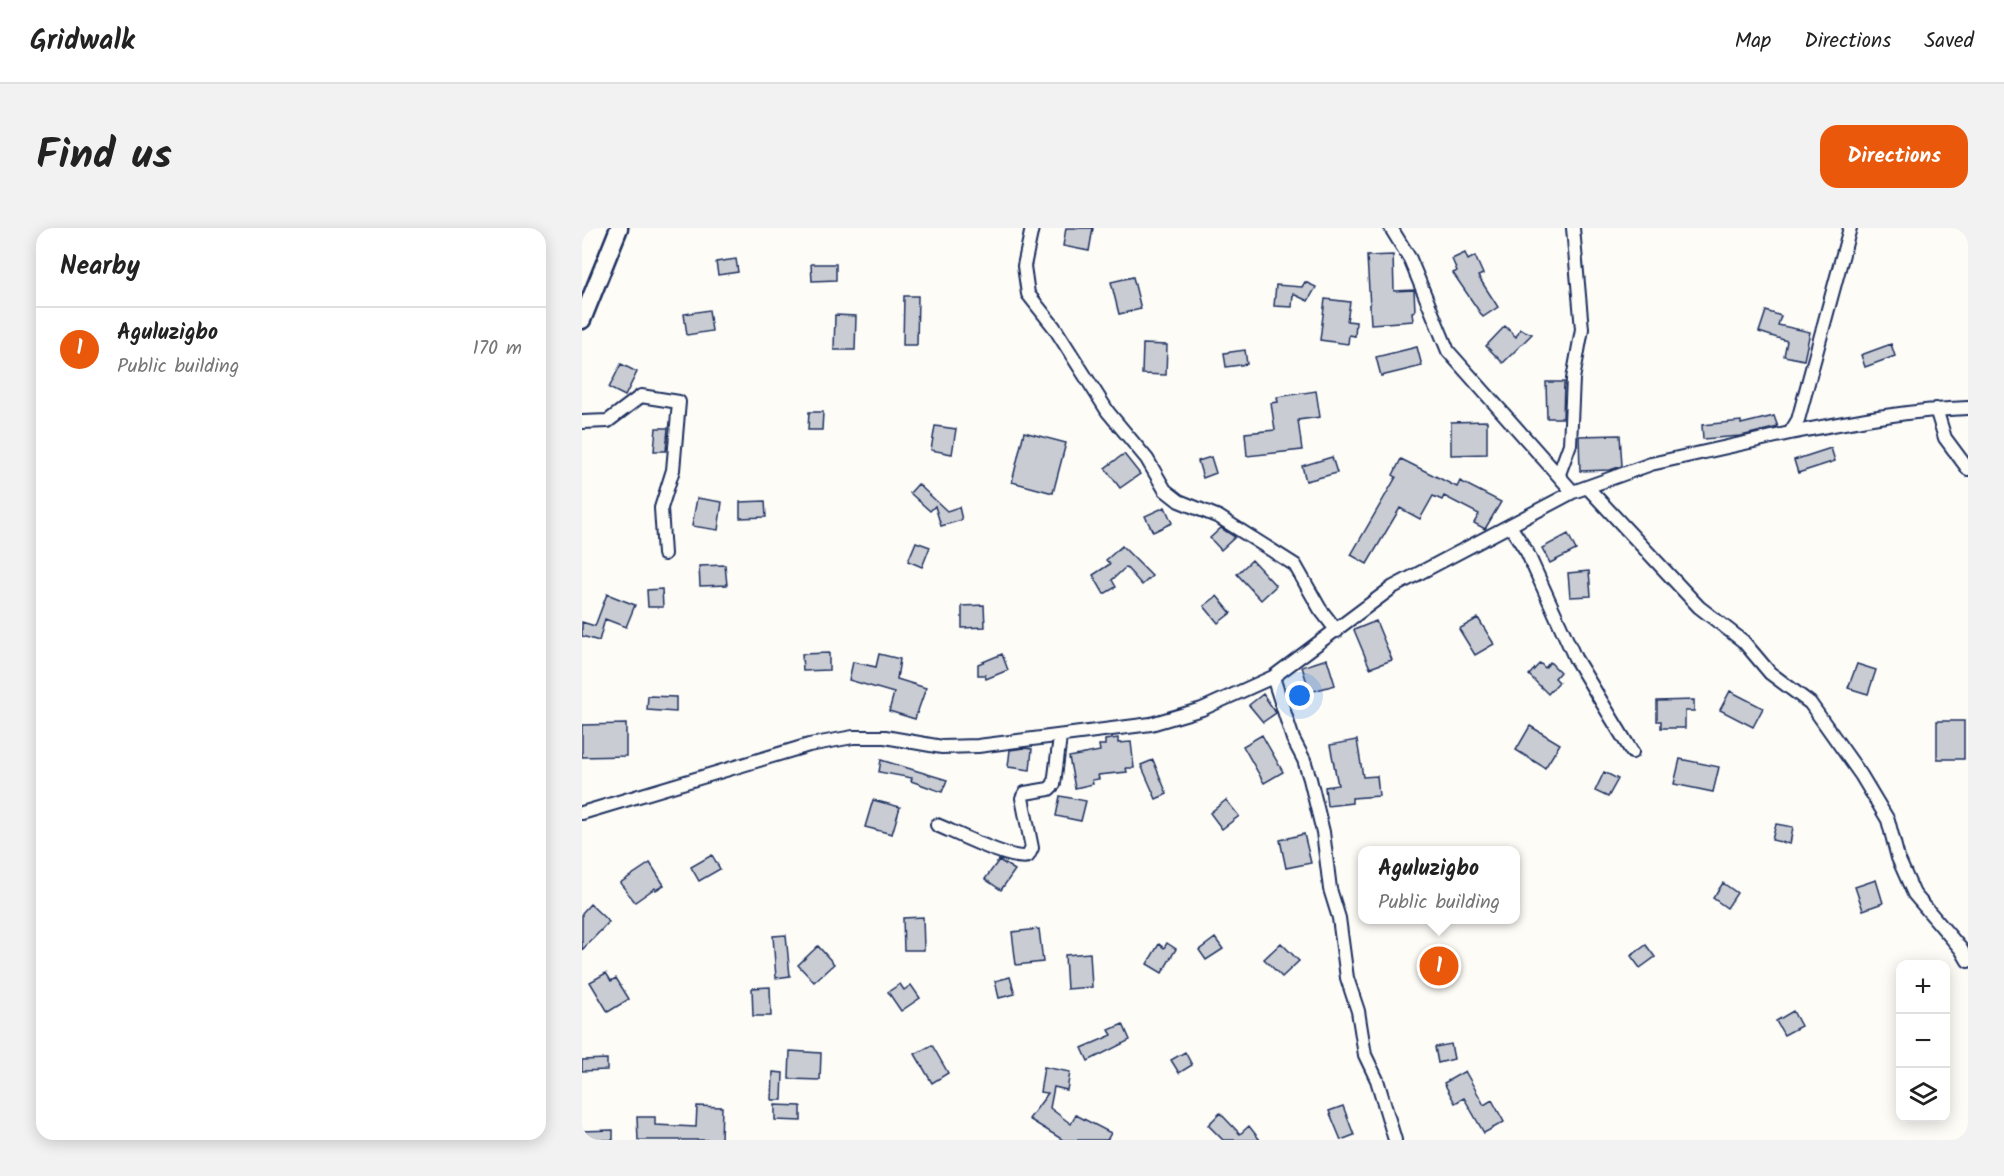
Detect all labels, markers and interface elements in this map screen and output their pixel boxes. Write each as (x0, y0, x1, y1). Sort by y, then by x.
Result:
text: Gridwalk (30, 19, 135, 64)
text: Map (1735, 25, 1771, 58)
text: Directions (1804, 25, 1891, 58)
text: Saved (1924, 25, 1974, 58)
text: Find us (36, 123, 172, 190)
button: Directions (1820, 125, 1968, 188)
text: Nearby (60, 246, 140, 288)
text: Aguluzigbo (117, 316, 218, 351)
text: 1 (76, 333, 83, 365)
text: 170 m (473, 333, 522, 365)
text: Public building (117, 351, 239, 383)
your location (1285, 681, 1314, 710)
popup (1358, 846, 1520, 924)
text: Aguluzigbo (1378, 852, 1479, 887)
text: Public building (1378, 887, 1500, 919)
pin: 1 (1420, 944, 1458, 988)
map controls (1896, 960, 1950, 1122)
button: + (1896, 960, 1950, 1014)
button: − (1896, 1014, 1950, 1068)
button: layers (1896, 1068, 1950, 1122)

